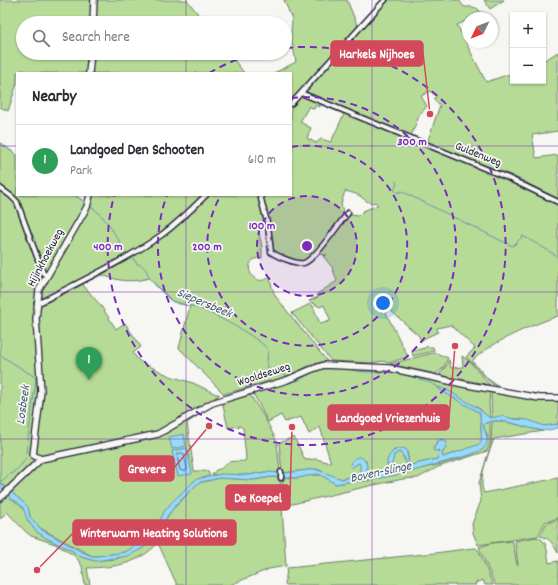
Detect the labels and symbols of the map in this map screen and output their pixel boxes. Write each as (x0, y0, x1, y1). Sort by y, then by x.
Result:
north arrow (462, 12, 498, 48)
callout: Harkels Nijhoes (331, 41, 423, 66)
text: Harkels Nijhoes (339, 46, 415, 65)
text: 300 m (397, 134, 427, 151)
street label: Guldenweg (452, 138, 504, 172)
text: 100 m (249, 218, 275, 235)
street label: Hijinkhoekweg (24, 226, 68, 290)
text: 400 m (93, 239, 123, 256)
text: 200 m (192, 239, 222, 256)
centre of rings (300, 239, 314, 253)
water label: Siepersbeek (173, 284, 236, 325)
your location (373, 293, 393, 313)
pin: 1 (76, 347, 102, 380)
street label: Wooldseweg (235, 358, 293, 392)
water label: Losbeek (12, 383, 36, 426)
callout: Landgoed Vriezenhuis (328, 405, 449, 430)
text: Landgoed Vriezenhuis (335, 410, 441, 429)
callout: Grevers (120, 456, 174, 481)
water label: Boven-Slinge (349, 457, 415, 489)
text: Grevers (128, 461, 167, 480)
callout: De Koepel (226, 485, 290, 510)
text: De Koepel (234, 490, 283, 509)
callout: Winterwarm Heating Solutions (73, 520, 236, 545)
text: Winterwarm Heating Solutions (80, 525, 228, 544)

